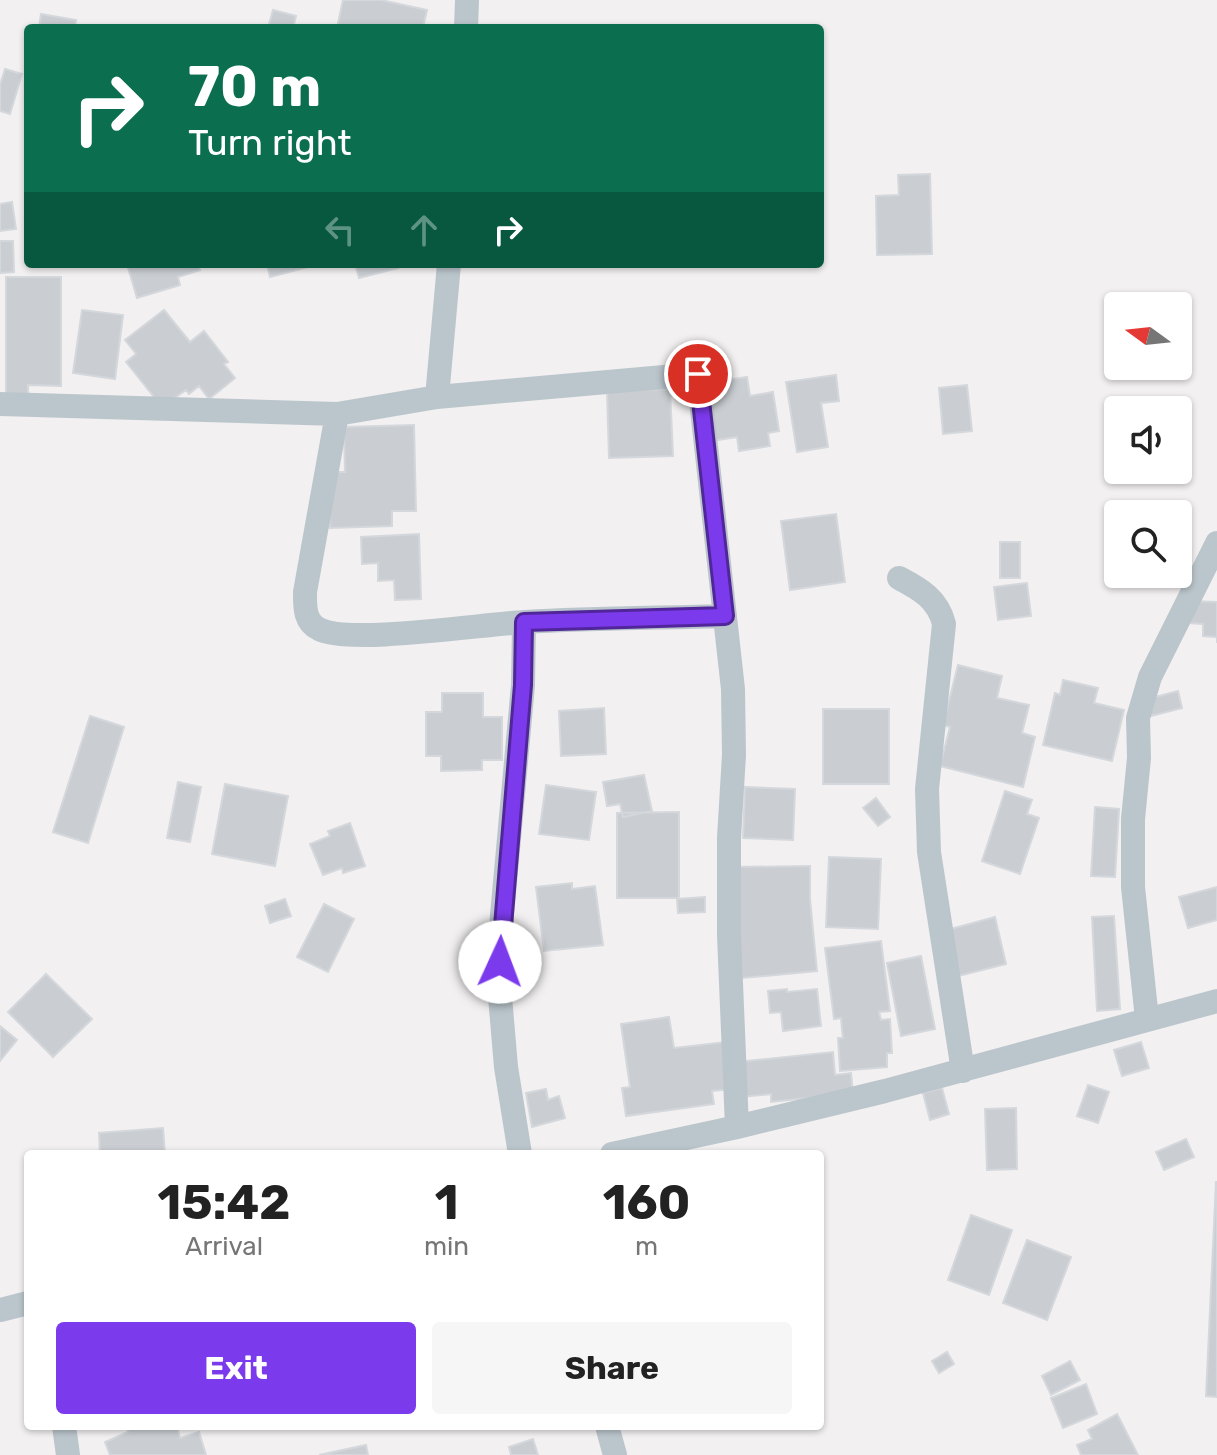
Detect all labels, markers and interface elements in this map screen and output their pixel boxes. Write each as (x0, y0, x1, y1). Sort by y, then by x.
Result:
text: 70 m (188, 54, 321, 120)
icon: right (56, 56, 160, 160)
text: Turn right (188, 121, 352, 164)
icon: left (318, 208, 362, 252)
icon: ahead (402, 208, 446, 252)
icon: right (486, 208, 530, 252)
north arrow (1104, 292, 1192, 380)
map controls (1104, 292, 1192, 588)
pin (664, 340, 732, 408)
icon: arrive (676, 352, 720, 396)
button: sound (1104, 396, 1192, 484)
button: search (1104, 500, 1192, 588)
position arrow (458, 920, 542, 1004)
text: 15:42 (158, 1174, 290, 1231)
text: 1 (435, 1174, 458, 1231)
text: 160 (603, 1174, 690, 1231)
text: Arrival (185, 1231, 263, 1262)
text: min (424, 1231, 469, 1262)
text: m (635, 1231, 658, 1262)
button: Exit (56, 1322, 416, 1414)
button: Share (432, 1322, 792, 1414)

